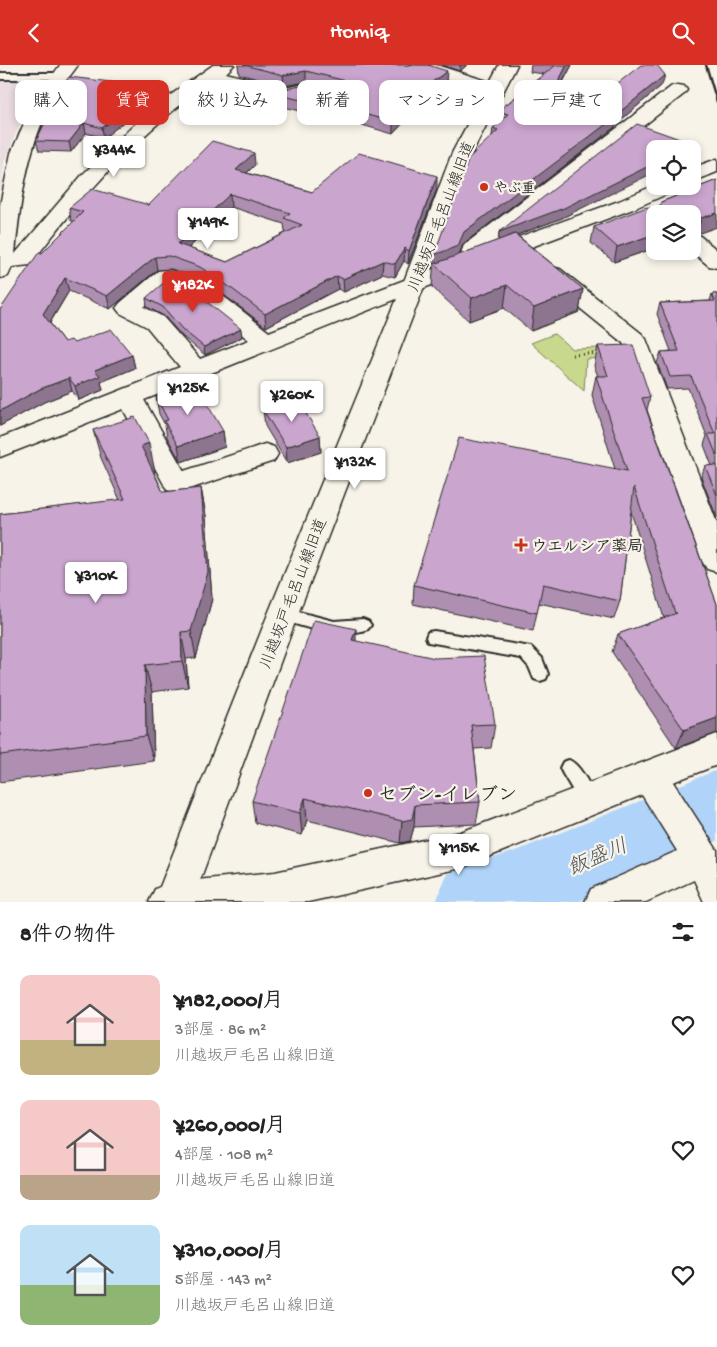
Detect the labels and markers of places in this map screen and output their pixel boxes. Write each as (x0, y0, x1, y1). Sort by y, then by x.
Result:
pin: ¥344K (79, 135, 149, 178)
marker: やぶ重 (478, 181, 490, 193)
place label: やぶ重 (494, 181, 535, 198)
pin: ¥149K (173, 207, 243, 250)
pin: ¥182K (158, 271, 228, 313)
pin: ¥125K (153, 373, 223, 416)
pin: ¥260K (257, 381, 327, 423)
pin: ¥132K (320, 447, 390, 490)
place label: ウエルシア薬局 (531, 538, 643, 558)
marker: ウエルシア薬局 (515, 539, 527, 551)
pin: ¥310K (61, 561, 131, 604)
place label: セブン-イレブン (378, 785, 517, 808)
marker: セブン-イレブン (362, 787, 374, 799)
pin: ¥115K (424, 833, 494, 876)

